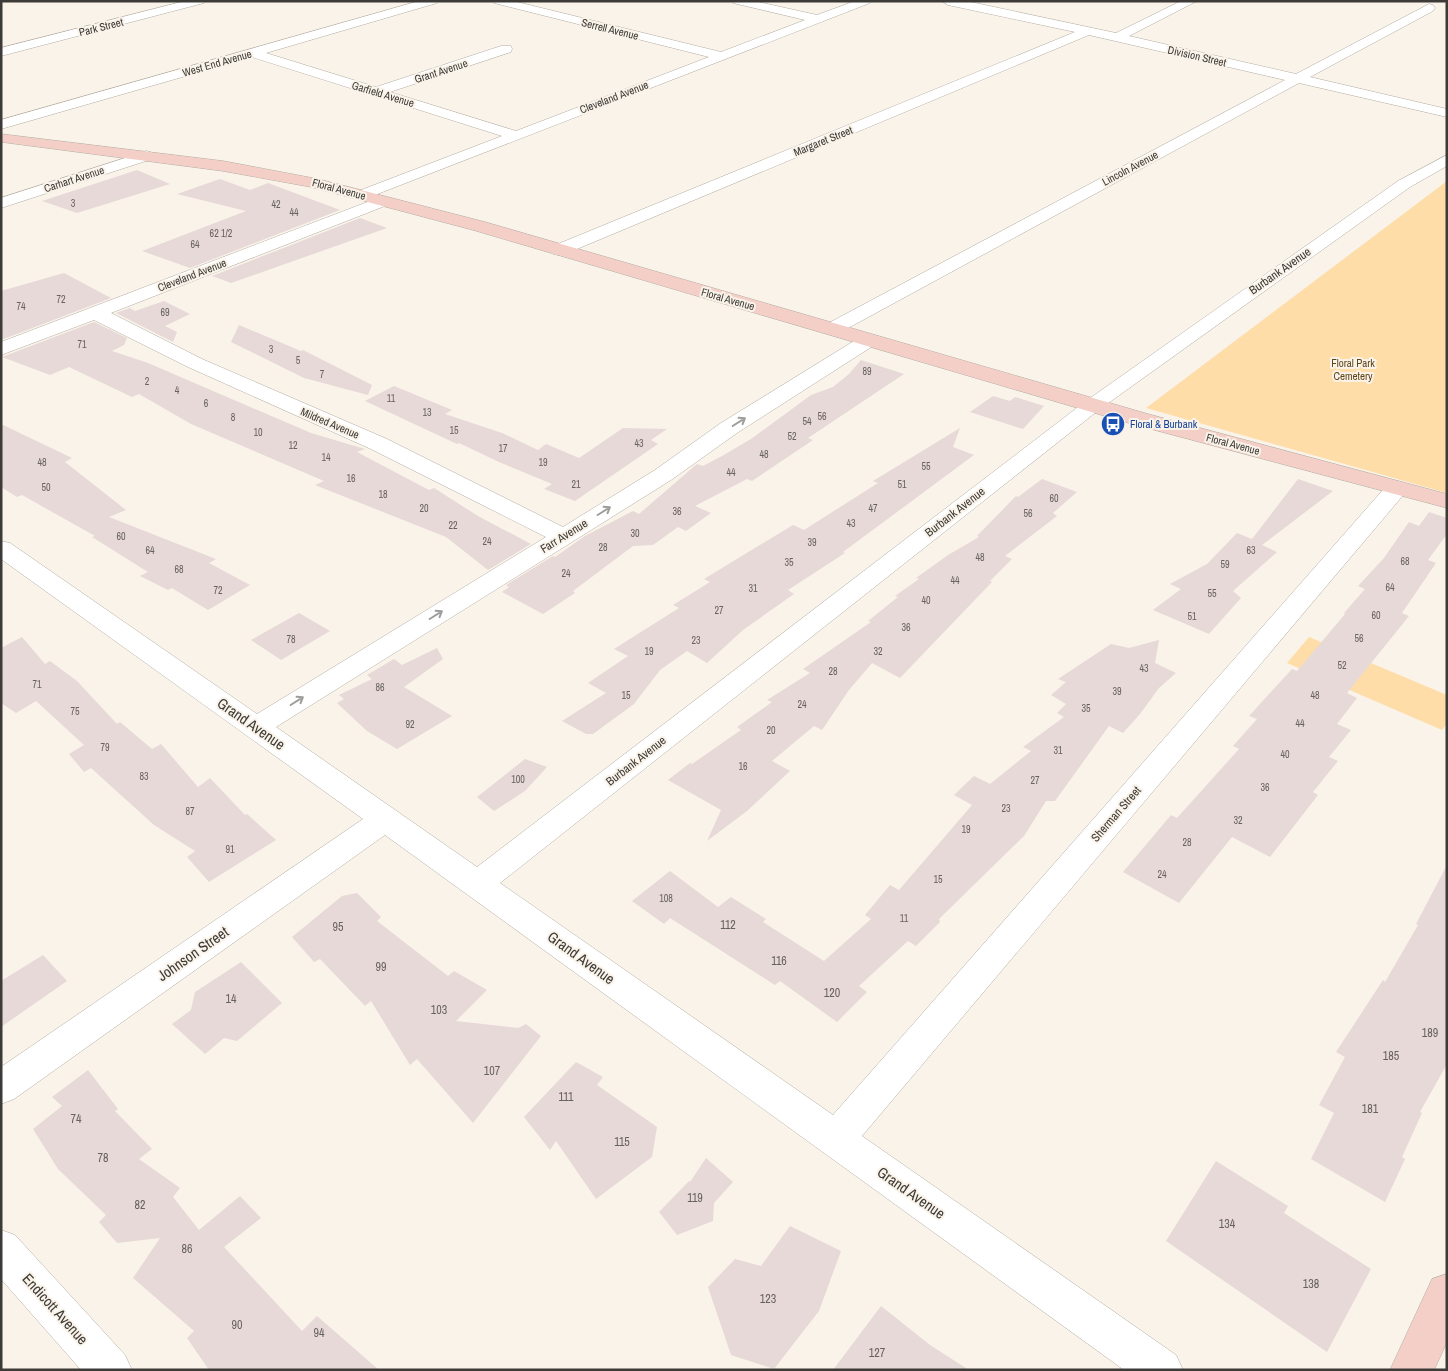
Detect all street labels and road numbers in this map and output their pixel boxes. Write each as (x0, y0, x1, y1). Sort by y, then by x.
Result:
street label: Park Street (77, 15, 125, 39)
street label: Serrell Avenue (580, 15, 640, 43)
street label: Division Street (1166, 42, 1228, 70)
street label: West End Avenue (181, 46, 253, 80)
street label: Grant Avenue (413, 56, 469, 86)
street label: Cleveland Avenue (578, 77, 650, 117)
street label: Garfield Avenue (350, 78, 416, 110)
street label: Margaret Street (791, 123, 855, 159)
street label: Lincoln Avenue (1100, 147, 1160, 189)
street label: Carhart Avenue (42, 163, 106, 195)
street label: Floral Avenue (311, 175, 367, 203)
street label: Burbank Avenue (1246, 244, 1314, 298)
street label: Cleveland Avenue (156, 255, 228, 295)
street label: Floral Avenue (700, 285, 756, 313)
street label: Mildred Avenue (298, 404, 362, 442)
street label: Floral Avenue (1205, 430, 1261, 458)
street label: Burbank Avenue (922, 484, 988, 540)
street label: Farr Avenue (537, 515, 591, 557)
street label: Grand Avenue (213, 692, 290, 755)
street label: Burbank Avenue (603, 733, 669, 789)
street label: Sherman Street (1087, 783, 1145, 845)
street label: Johnson Street (153, 921, 233, 986)
street label: Grand Avenue (543, 926, 619, 989)
street label: Grand Avenue (873, 1161, 950, 1224)
street label: Endicott Avenue (18, 1268, 93, 1349)

